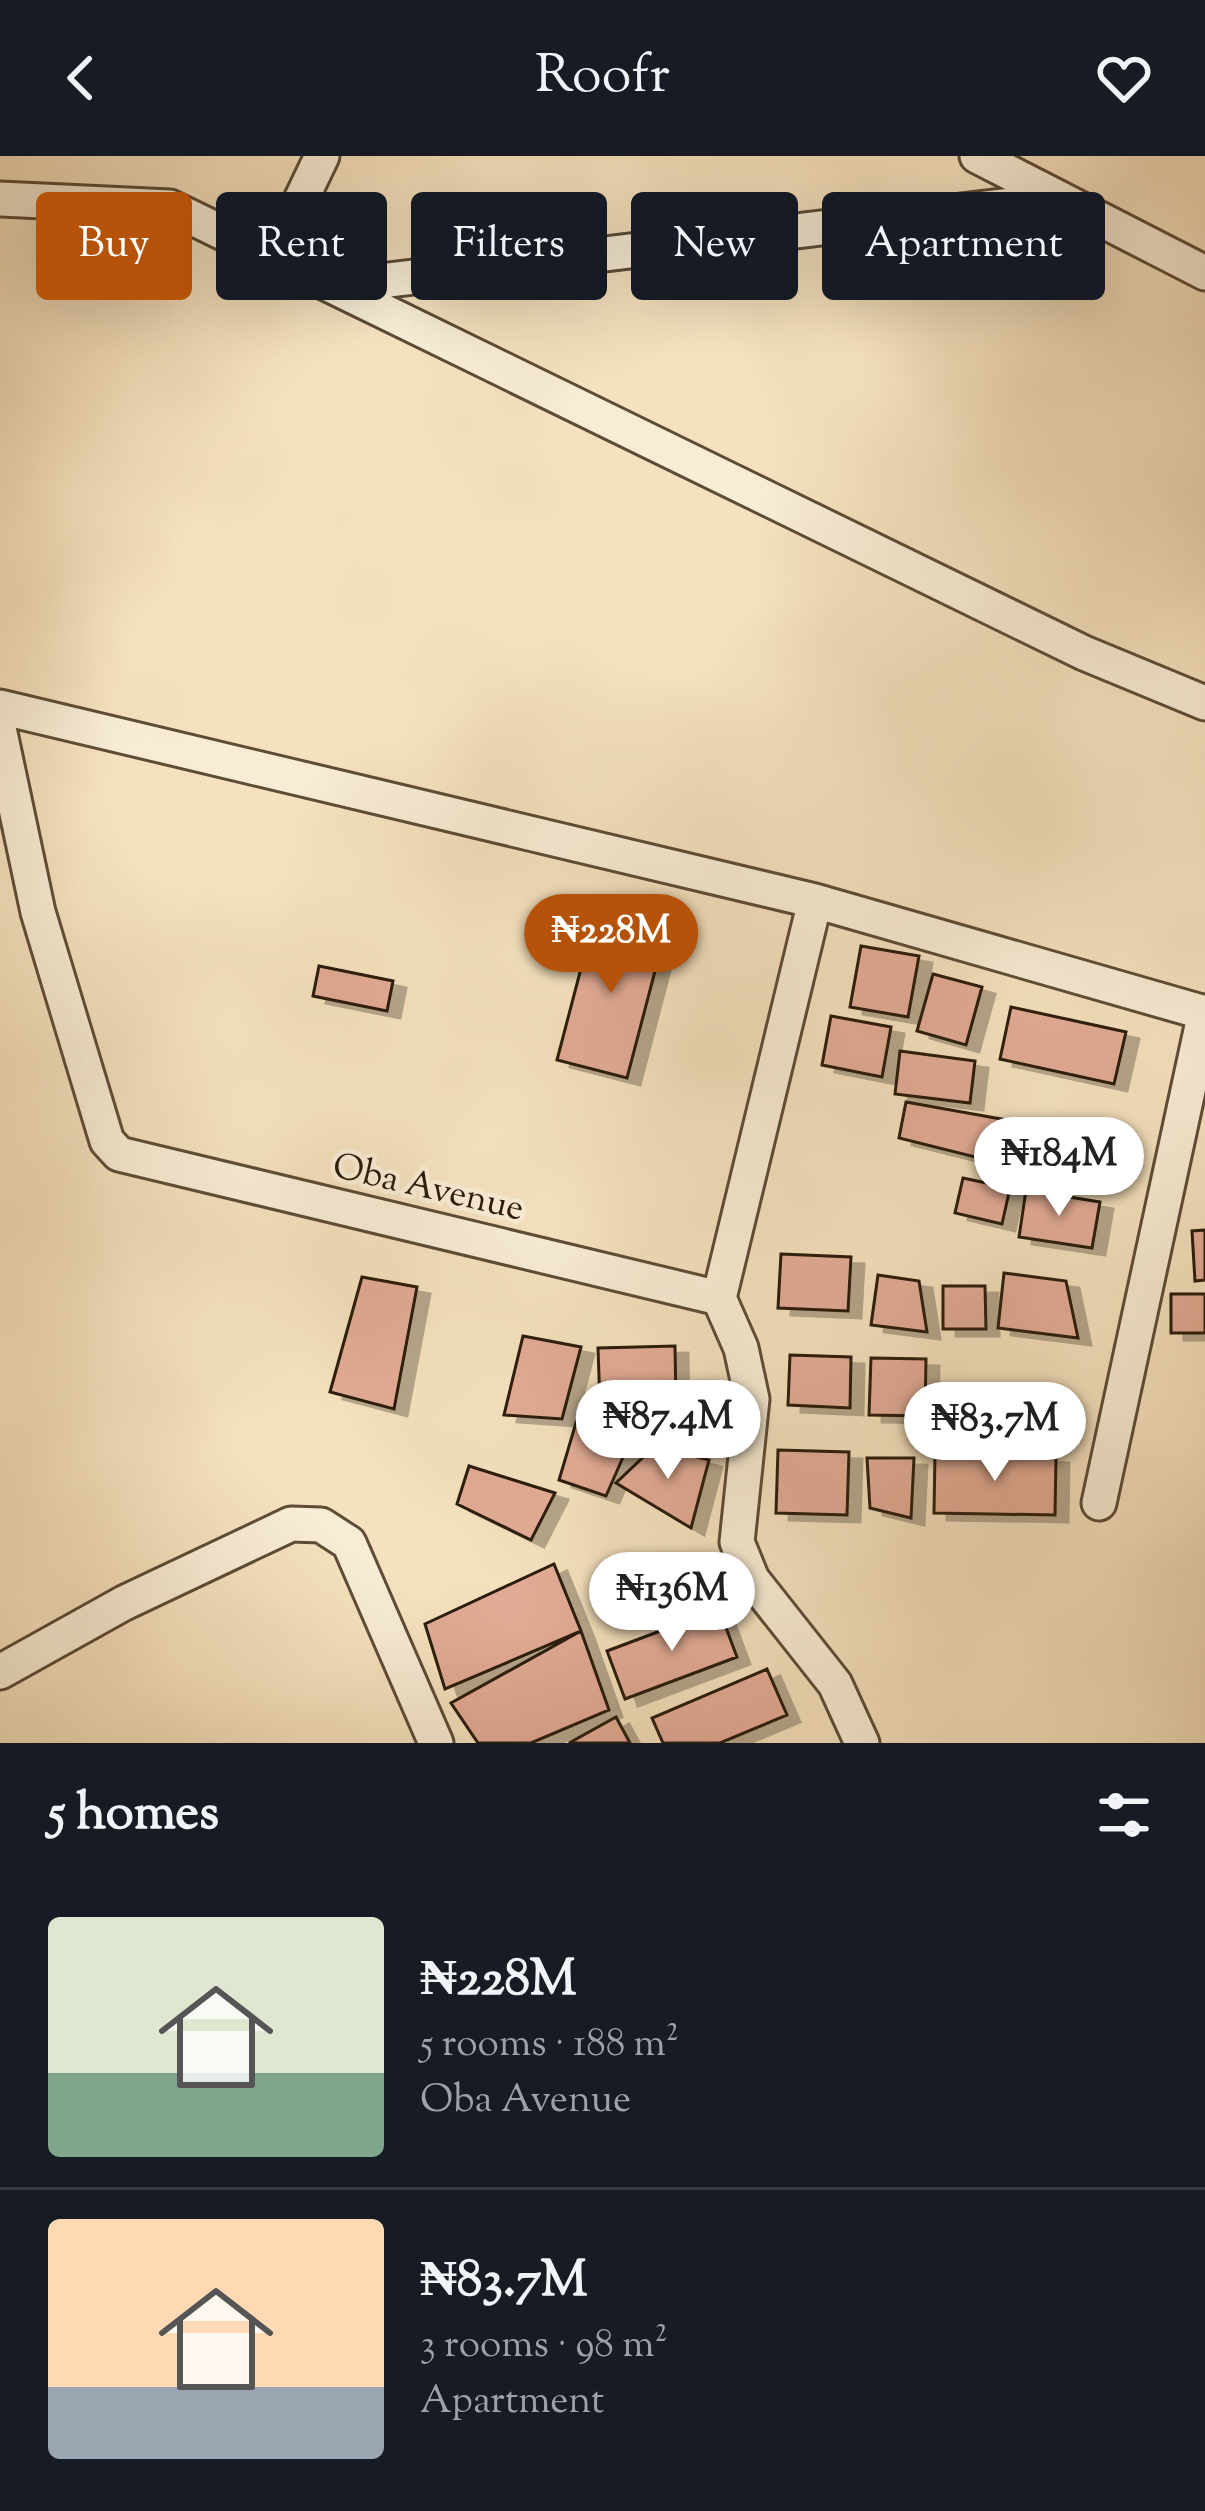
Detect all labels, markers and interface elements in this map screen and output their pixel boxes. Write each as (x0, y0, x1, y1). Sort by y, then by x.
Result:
text: Roofr (535, 39, 670, 117)
icon: back (48, 45, 114, 111)
icon: heart (1091, 45, 1157, 111)
chip: Buy (36, 192, 192, 300)
chip: Rent (216, 192, 387, 300)
chip: Filters (411, 192, 607, 300)
chip: New (631, 192, 798, 300)
chip: Apartment (822, 192, 1105, 300)
pin: ₦228M (527, 894, 695, 996)
text: ₦228M (551, 905, 671, 961)
pin: ₦184M (975, 1117, 1143, 1219)
text: ₦184M (1001, 1128, 1117, 1184)
street label: Oba Avenue (327, 1142, 529, 1236)
pin: ₦87.4M (570, 1380, 766, 1482)
pin: ₦83.7M (897, 1382, 1093, 1484)
text: ₦87.4M (603, 1391, 733, 1447)
text: ₦83.7M (931, 1393, 1059, 1449)
pin: ₦136M (588, 1552, 756, 1654)
text: ₦136M (616, 1563, 728, 1619)
text: 5 homes (48, 1779, 219, 1852)
icon: filters (1091, 1782, 1157, 1848)
text: ₦228M (420, 1945, 576, 2018)
icon: home (144, 1965, 288, 2109)
text: 5 rooms · 188 m² (420, 2018, 679, 2074)
text: Oba Avenue (420, 2074, 631, 2130)
text: ₦83.7M (420, 2246, 587, 2319)
icon: home (144, 2267, 288, 2411)
text: 3 rooms · 98 m² (420, 2319, 668, 2375)
text: Apartment (420, 2375, 604, 2431)

